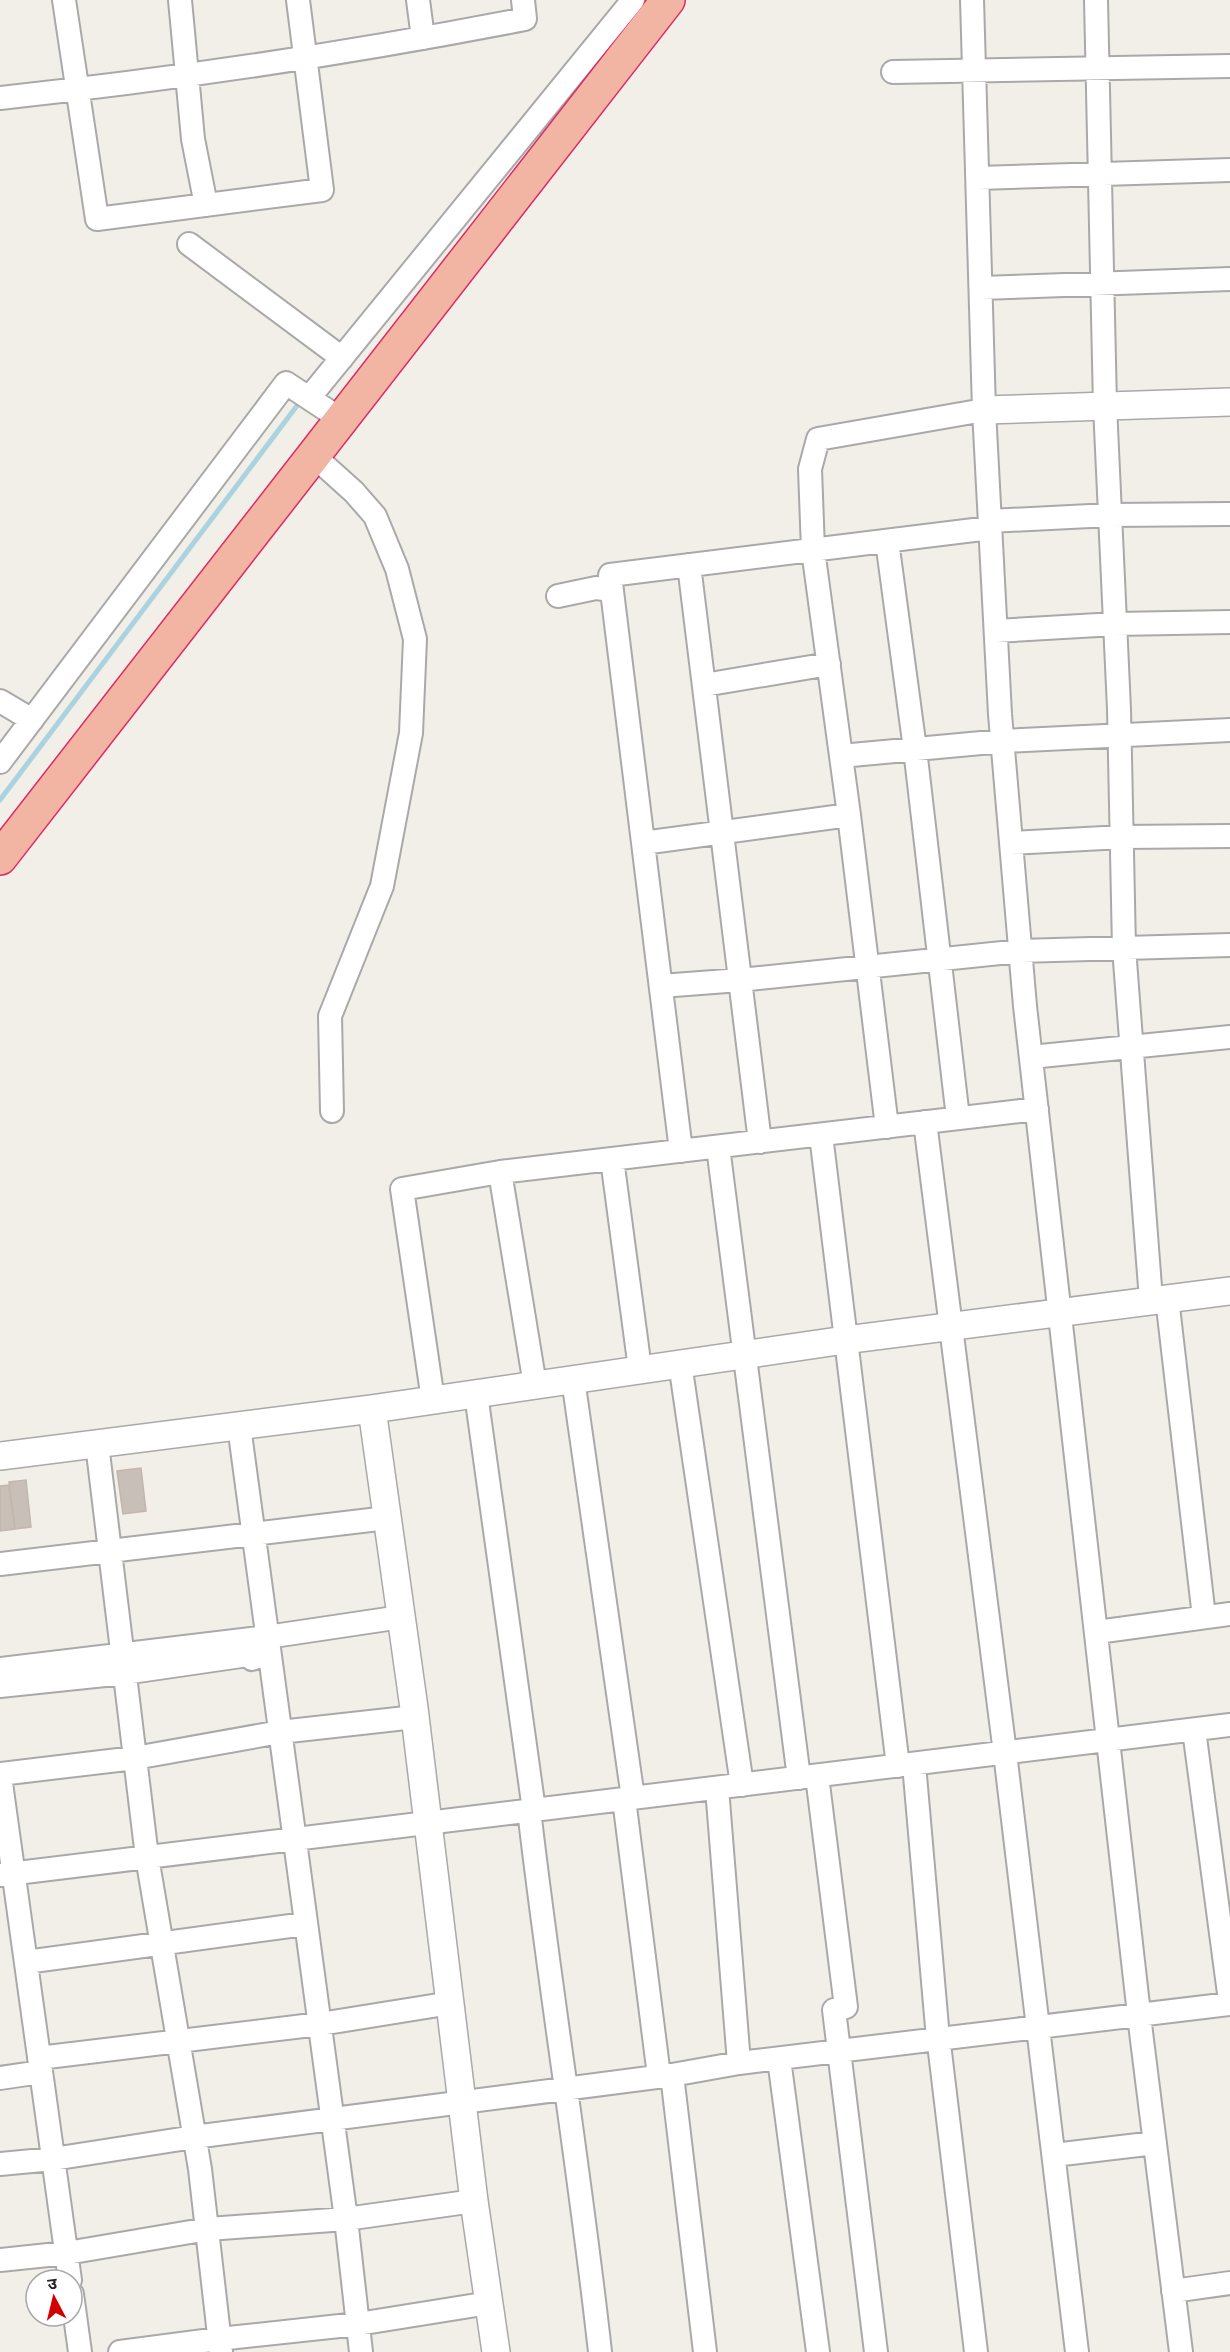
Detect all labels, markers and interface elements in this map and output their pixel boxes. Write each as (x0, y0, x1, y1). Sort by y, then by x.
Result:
north arrow (24, 2268, 84, 2328)
text: उ (46, 2274, 59, 2294)

